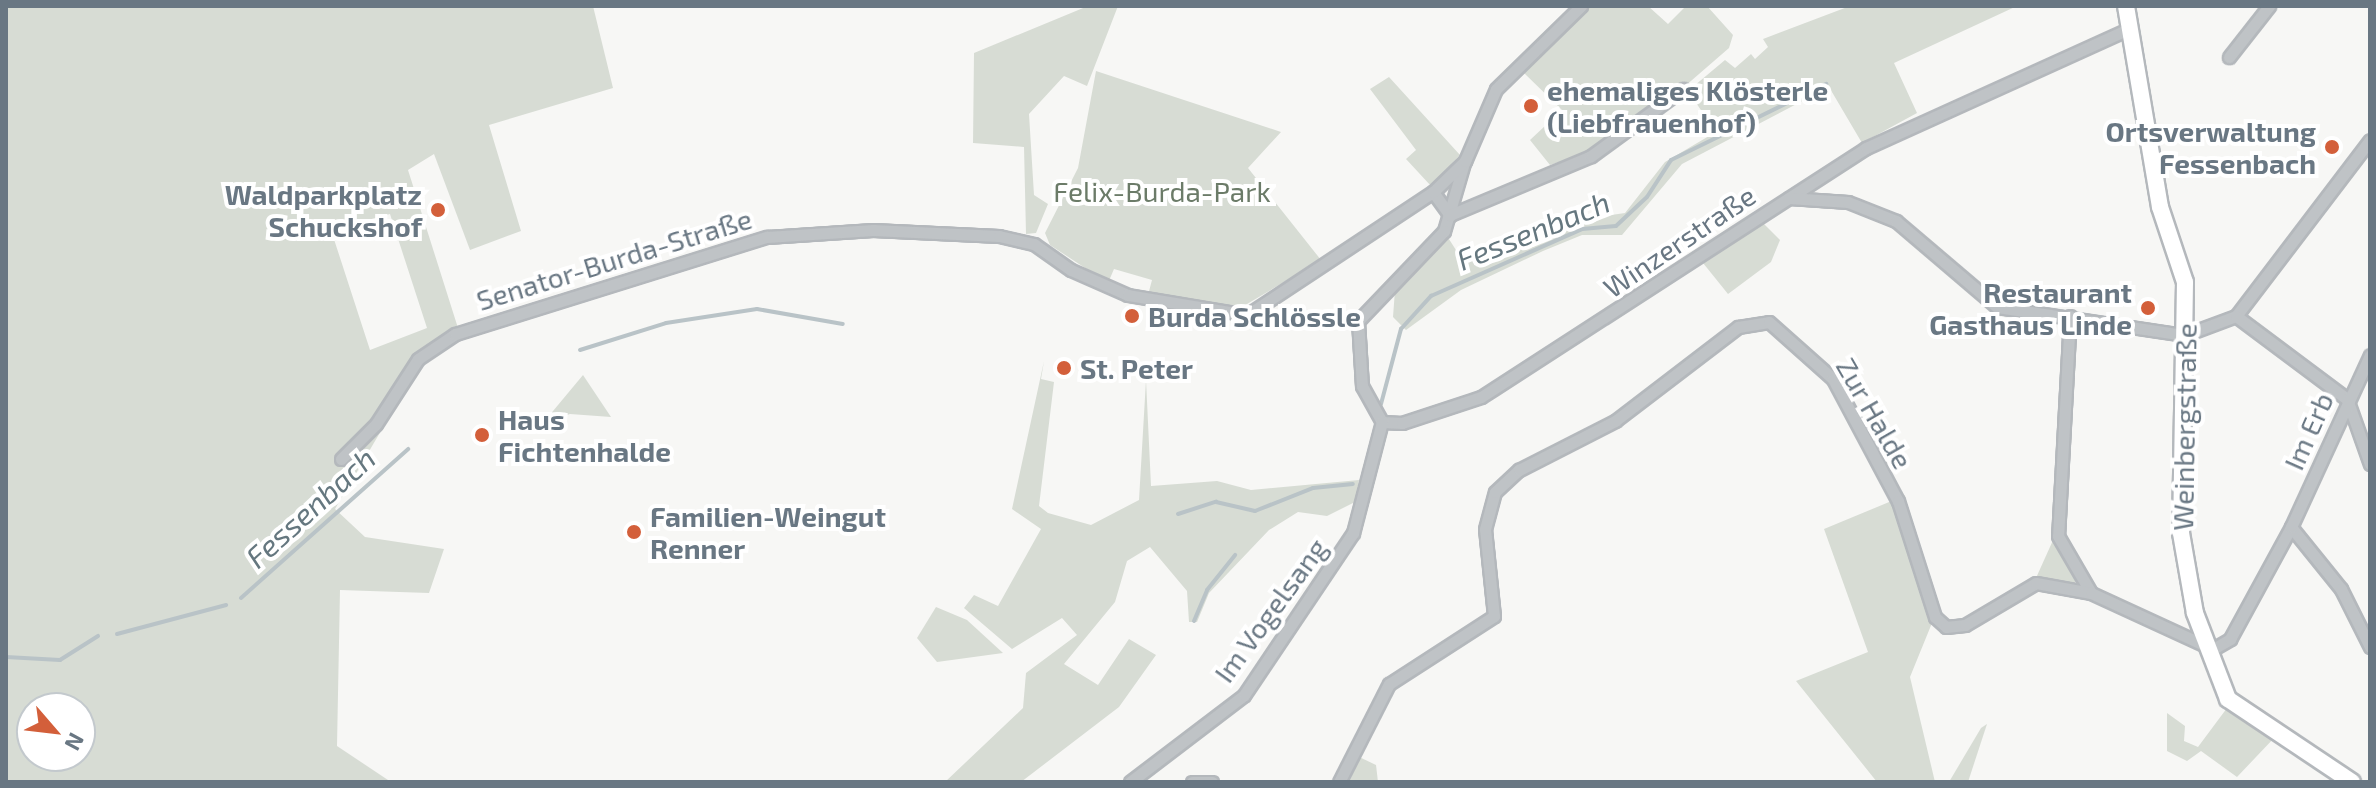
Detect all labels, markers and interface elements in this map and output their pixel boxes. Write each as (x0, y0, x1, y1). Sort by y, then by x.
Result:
place label: ehemaliges Klösterle (Liebfrauenhof) (1547, 73, 1828, 139)
marker: ehemaliges Klösterle (Liebfrauenhof) (1522, 97, 1540, 115)
place label: Ortsverwaltung Fessenbach (2106, 114, 2316, 180)
marker: Ortsverwaltung Fessenbach (2323, 138, 2341, 156)
park label: Felix-Burda-Park (1053, 174, 1271, 208)
place label: Waldparkplatz Schuckshof (225, 177, 422, 243)
street label: Winzerstraße (1597, 178, 1761, 304)
water label: Fessenbach (1451, 183, 1615, 277)
marker: Waldparkplatz Schuckshof (429, 201, 447, 219)
street label: Senator-Burda-Straße (472, 201, 756, 317)
place label: Restaurant Gasthaus Linde (1929, 275, 2132, 341)
place label: Burda Schlössle (1148, 299, 1361, 333)
marker: Restaurant Gasthaus Linde (2139, 299, 2157, 317)
marker: Burda Schlössle (1123, 307, 1141, 325)
street label: Weinbergstraße (2165, 323, 2203, 531)
place label: St. Peter (1080, 351, 1193, 385)
street label: Zur Halde (1830, 351, 1920, 475)
marker: St. Peter (1055, 359, 1073, 377)
street label: Im Erb (2276, 387, 2340, 475)
place label: Haus Fichtenhalde (498, 402, 671, 468)
marker: Haus Fichtenhalde (473, 426, 491, 444)
water label: Fessenbach (238, 439, 382, 575)
place label: Familien-Weingut Renner (650, 499, 886, 565)
marker: Familien-Weingut Renner (625, 523, 643, 541)
street label: Im Vogelsang (1206, 531, 1334, 689)
north arrow (16, 692, 96, 772)
text: N (60, 729, 91, 755)

